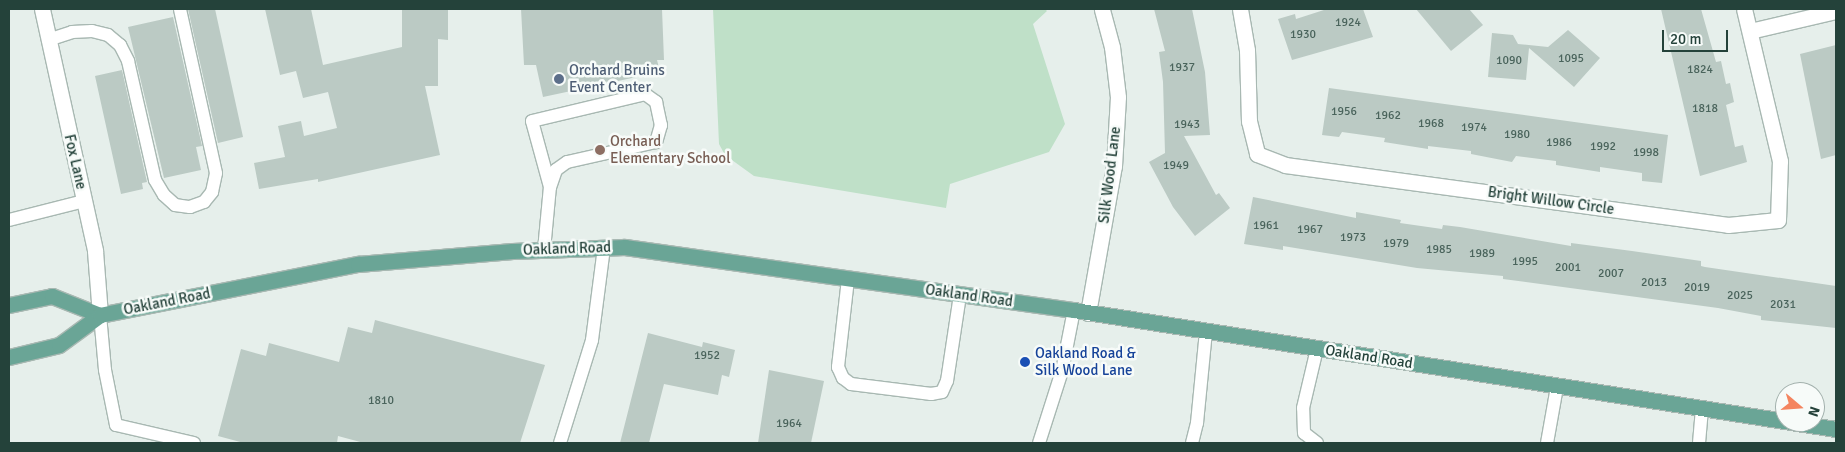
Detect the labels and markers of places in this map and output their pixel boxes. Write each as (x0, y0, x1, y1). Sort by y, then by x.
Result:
place label: Orchard Bruins Event Center (569, 61, 665, 96)
marker: Orchard Bruins Event Center (553, 73, 565, 85)
place label: Orchard Elementary School (610, 132, 731, 167)
marker: Orchard Elementary School (594, 144, 606, 156)
place label: Oakland Road & Silk Wood Lane (1035, 344, 1136, 379)
marker: Oakland Road & Silk Wood Lane (1019, 356, 1031, 368)

